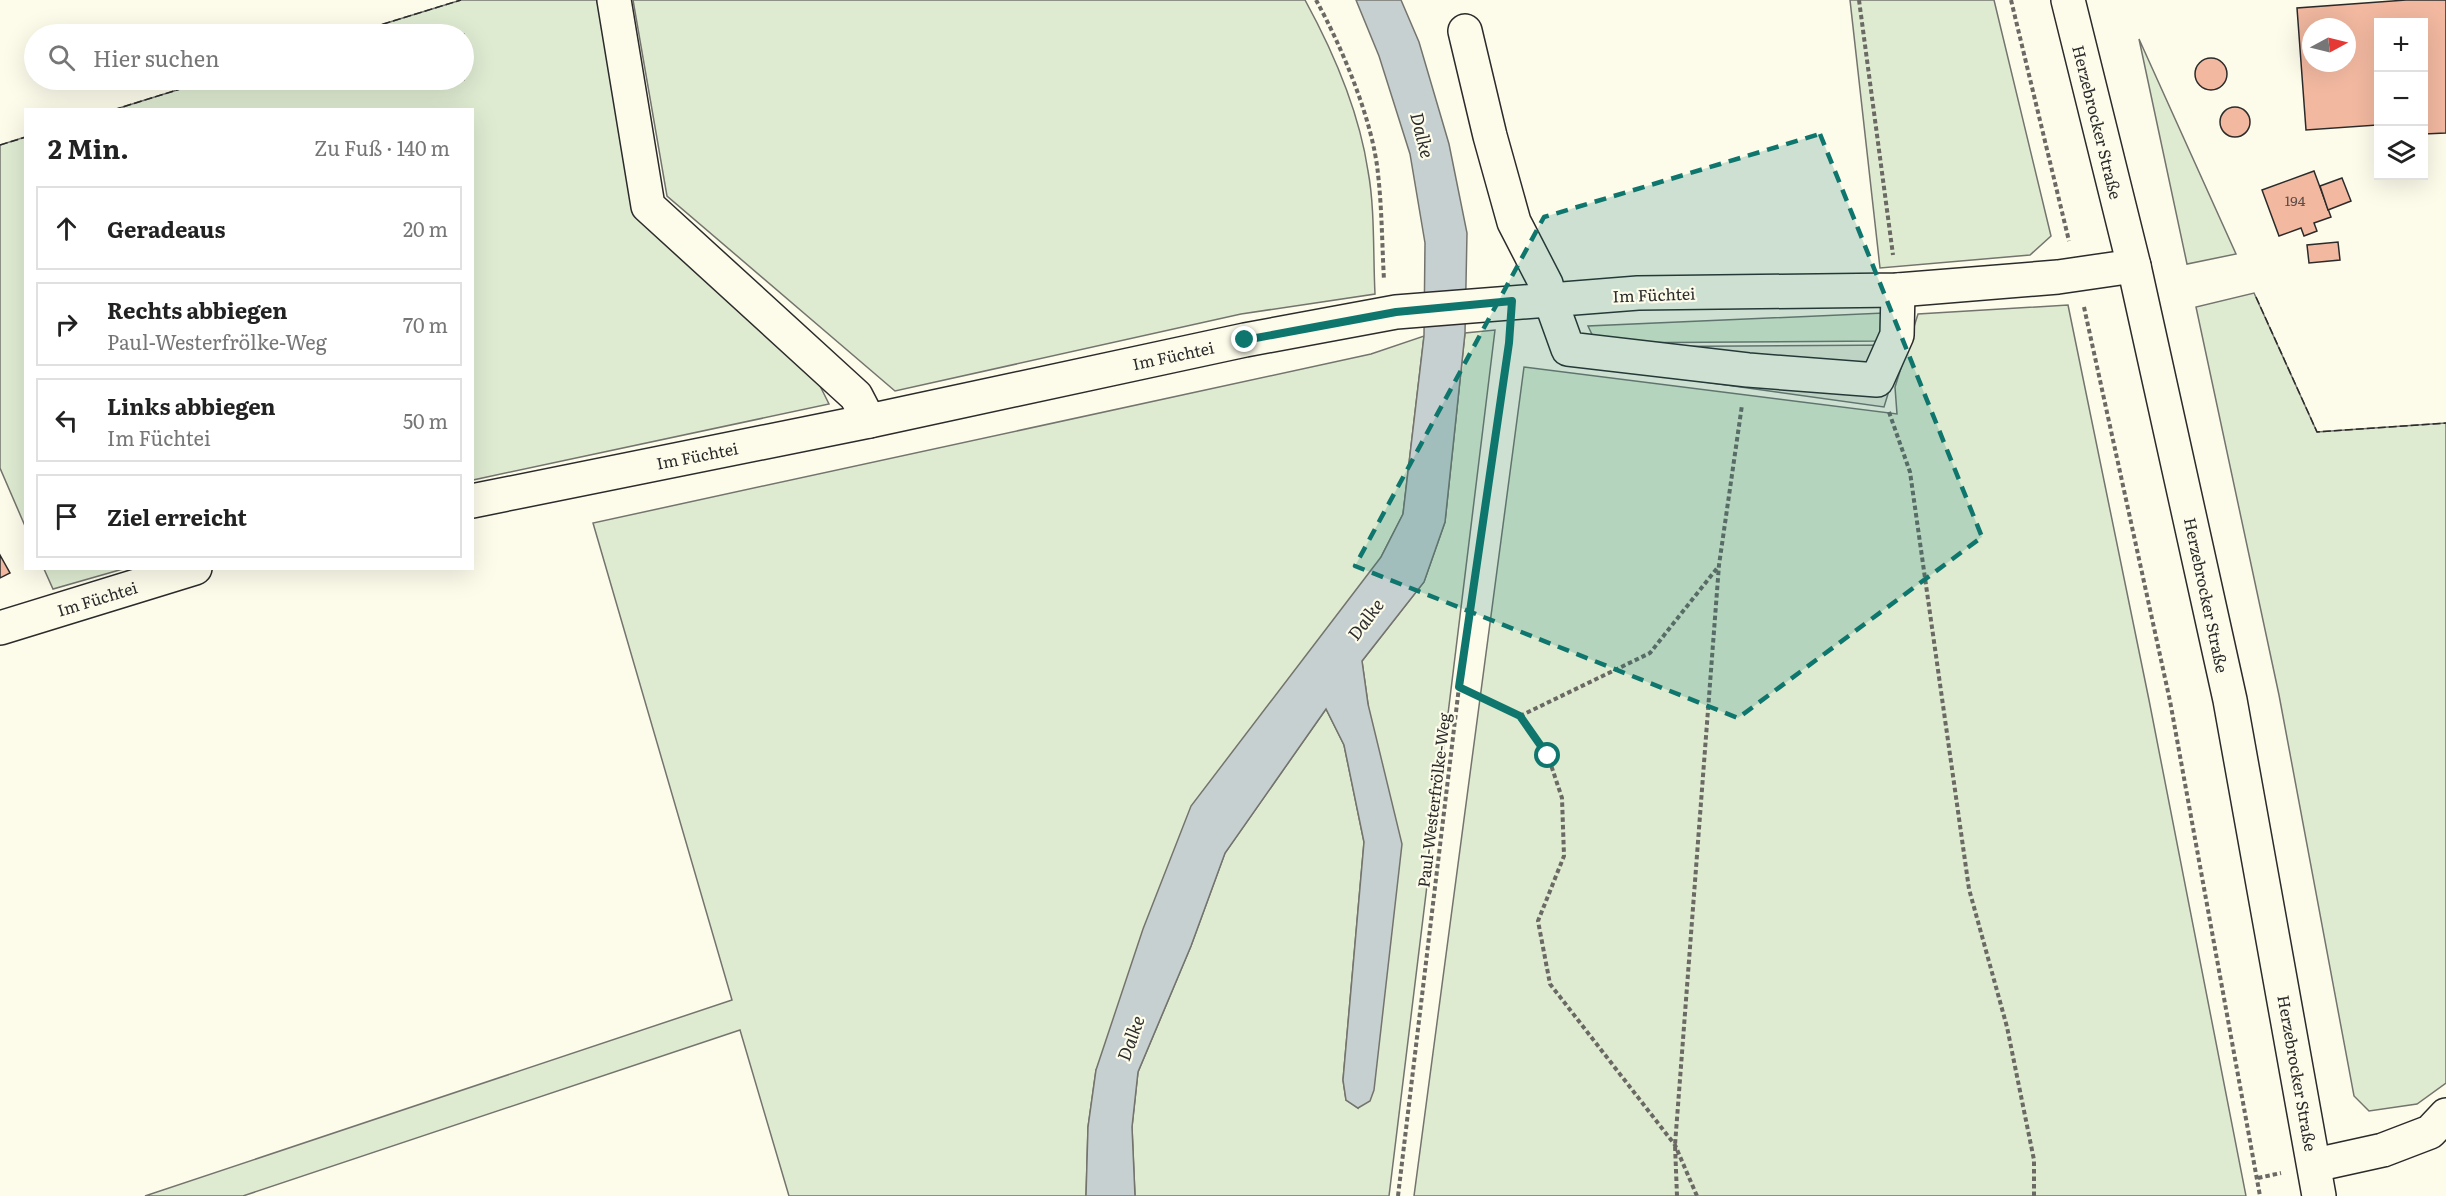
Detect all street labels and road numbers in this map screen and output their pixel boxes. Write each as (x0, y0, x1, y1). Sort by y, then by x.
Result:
street label: Herzebrocker Straße (2067, 42, 2129, 202)
street label: Im Füchtei (1612, 281, 1696, 307)
street label: Im Füchtei (1130, 335, 1216, 375)
street label: Im Füchtei (654, 435, 740, 475)
street label: Herzebrocker Straße (2179, 515, 2235, 675)
street label: Im Füchtei (54, 574, 140, 622)
street label: Paul-Westerfrölke-Weg (1410, 711, 1456, 889)
street label: Herzebrocker Straße (2272, 993, 2324, 1153)

